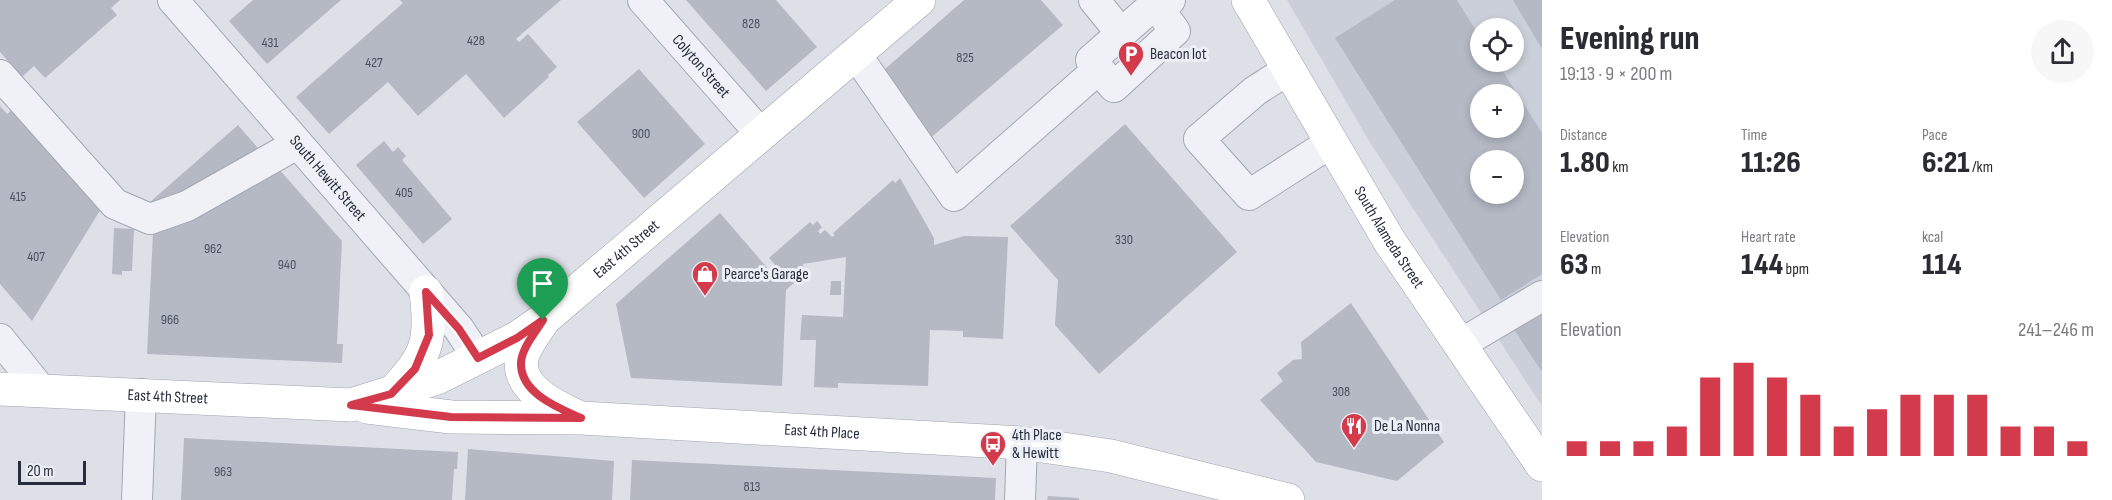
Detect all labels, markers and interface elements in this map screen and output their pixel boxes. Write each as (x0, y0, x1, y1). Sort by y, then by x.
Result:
house number: 828 (742, 15, 760, 32)
map controls (1470, 18, 1524, 204)
button: locate (1470, 18, 1524, 72)
text: Evening run (1560, 19, 1700, 59)
button: share (2031, 20, 2094, 83)
street label: Colyton Street (668, 30, 734, 102)
house number: 428 (467, 32, 485, 49)
house number: 431 (262, 34, 278, 51)
parking icon: Beacon lot (1116, 39, 1146, 77)
place label: Beacon lot (1150, 45, 1207, 64)
house number: 825 (956, 49, 974, 66)
house number: 427 (365, 54, 383, 71)
text: 19:13 · 9 × 200 m (1560, 62, 1672, 86)
button: + (1470, 84, 1524, 138)
house number: 900 (632, 125, 650, 142)
text: Distance (1560, 126, 1607, 145)
text: Time (1741, 126, 1767, 145)
text: Pace (1922, 126, 1947, 145)
street label: South Hewitt Street (286, 131, 370, 225)
text: 1.80 (1560, 145, 1610, 181)
text: 11:26 (1741, 145, 1801, 181)
text: 6:21 (1922, 145, 1970, 181)
button: − (1470, 150, 1524, 204)
text: km (1610, 158, 1629, 177)
text: /km (1970, 158, 1993, 177)
street label: South Alameda Street (1350, 183, 1428, 292)
house number: 405 (395, 184, 413, 201)
house number: 415 (10, 188, 27, 205)
street label: East 4th Street (590, 216, 663, 282)
text: Elevation (1560, 228, 1609, 247)
text: Heart rate (1741, 228, 1796, 247)
text: kcal (1922, 228, 1943, 247)
house number: 330 (1115, 231, 1133, 248)
house number: 962 (204, 240, 222, 257)
text: 63 (1560, 247, 1588, 283)
text: 144 (1741, 247, 1783, 283)
text: 114 (1922, 247, 1962, 283)
house number: 407 (27, 248, 45, 265)
house number: 940 (278, 256, 296, 273)
pin (517, 258, 568, 320)
shop icon: Pearce's Garage (690, 259, 720, 297)
text: m (1588, 260, 1601, 279)
text: bpm (1783, 260, 1809, 279)
place label: Pearce's Garage (724, 265, 809, 284)
icon: arrive (526, 267, 559, 300)
house number: 966 (161, 311, 179, 328)
text: Elevation (1560, 318, 1622, 342)
text: 241–246 m (2018, 318, 2094, 342)
house number: 308 (1332, 383, 1350, 400)
street label: East 4th Street (127, 385, 209, 408)
restaurant icon: De La Nonna (1339, 411, 1369, 449)
place label: De La Nonna (1374, 417, 1440, 436)
street label: East 4th Place (784, 420, 860, 443)
place label: 4th Place & Hewitt (1012, 426, 1062, 463)
bus stop icon: 4th Place & Hewitt (978, 429, 1008, 467)
scale bar (18, 458, 86, 486)
text: 20 m (27, 462, 54, 481)
house number: 963 (214, 463, 232, 480)
house number: 813 (744, 478, 761, 495)

